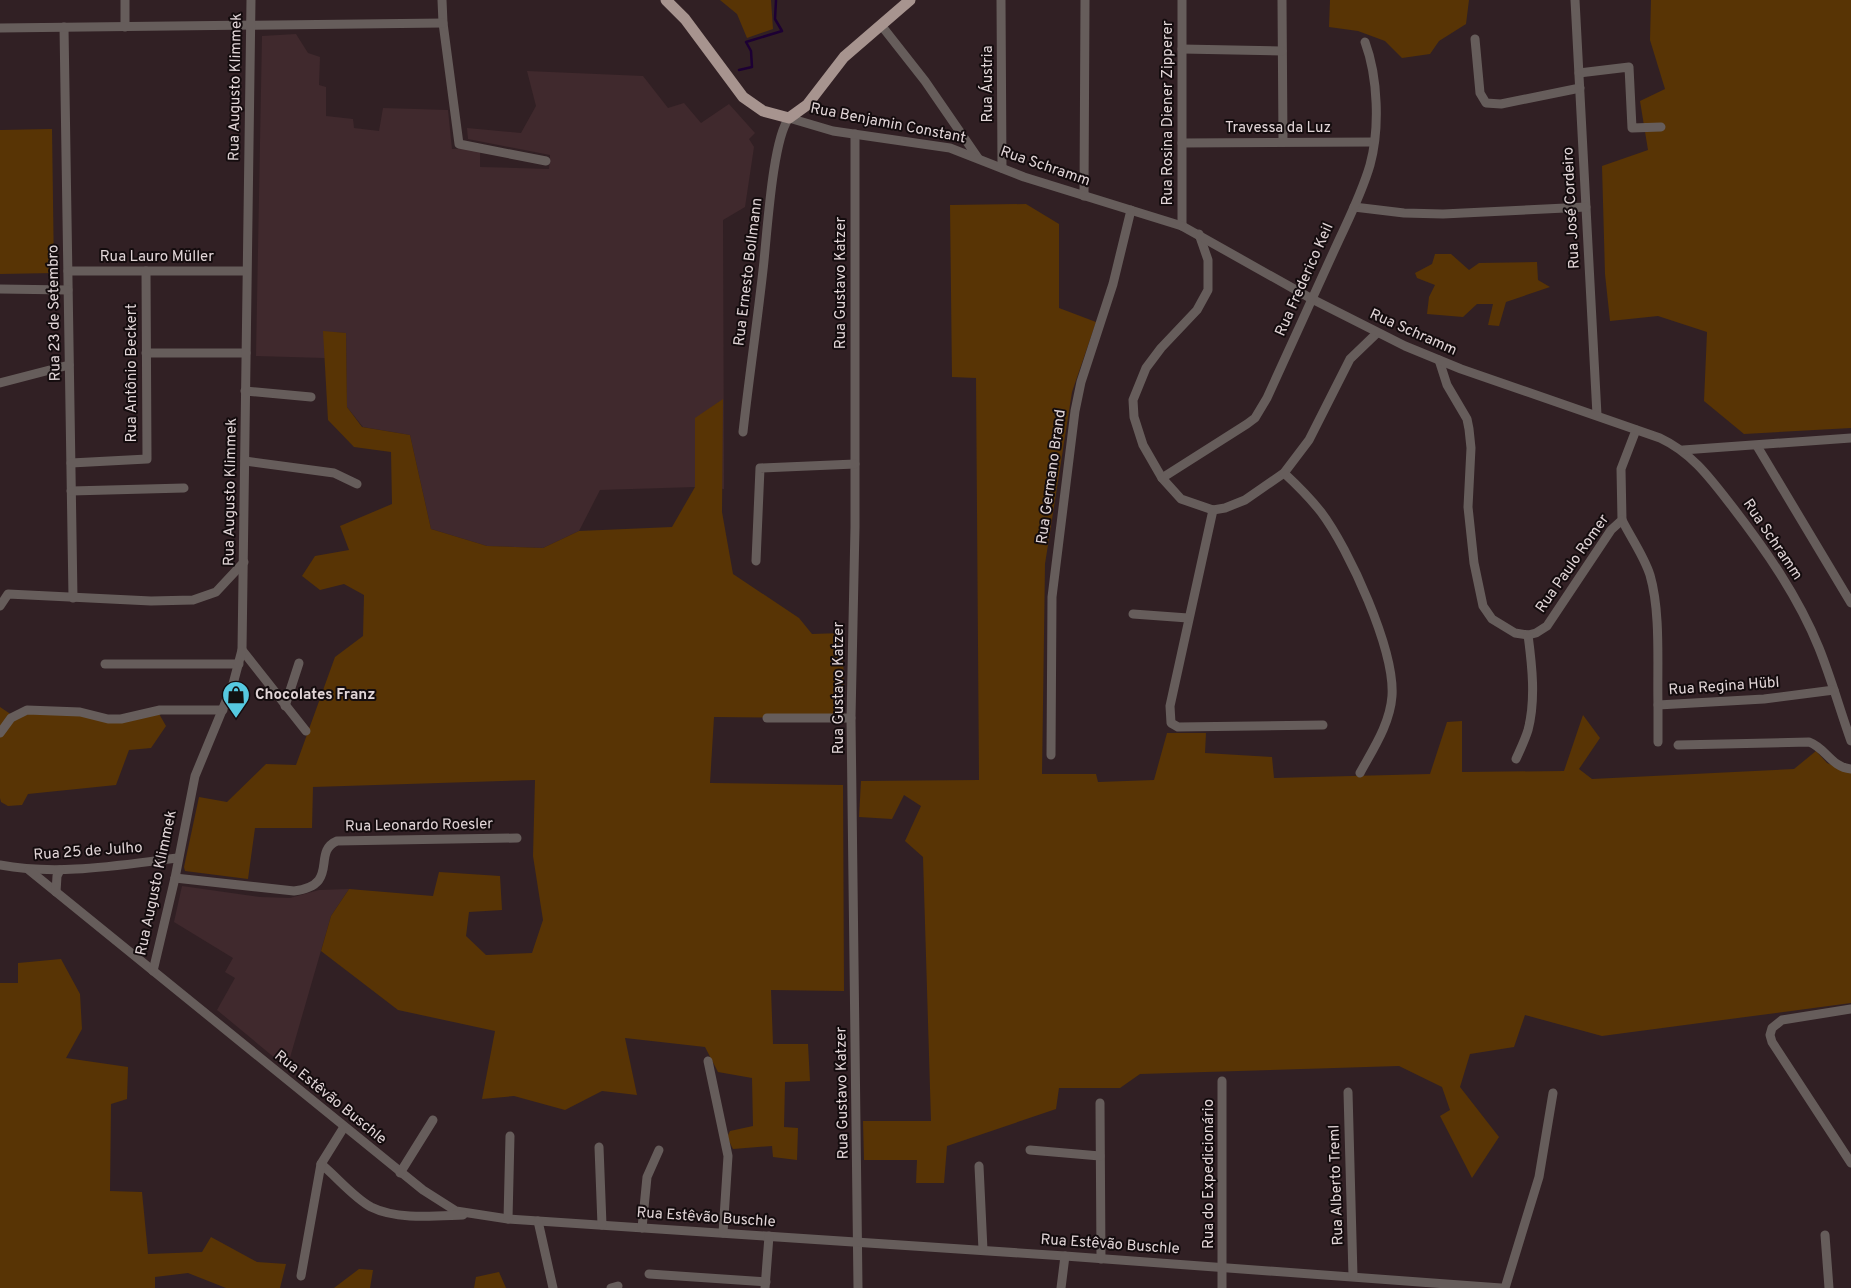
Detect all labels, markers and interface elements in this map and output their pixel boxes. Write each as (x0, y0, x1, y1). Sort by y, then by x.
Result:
street label: Rua Augusto Klimmek (225, 13, 247, 161)
street label: Rua Rosina Diener Zipperer (1159, 20, 1178, 206)
street label: Rua Áustria (978, 45, 998, 123)
street label: Rua Benjamin Constant (809, 100, 967, 148)
street label: Travessa da Luz (1225, 119, 1331, 138)
street label: Rua Schramm (998, 143, 1092, 191)
street label: Rua José Cordeiro (1559, 146, 1585, 270)
street label: Rua Ernesto Bollmann (730, 197, 768, 347)
street label: Rua Gustavo Katzer (832, 217, 851, 349)
street label: Rua Frederico Keil (1272, 220, 1338, 340)
street label: Rua 23 de Setembro (44, 244, 66, 382)
street label: Rua Lauro Müller (100, 248, 214, 267)
street label: Rua Antônio Beckert (123, 304, 142, 442)
street label: Rua Schramm (1366, 305, 1460, 361)
street label: Rua Germano Brand (1033, 408, 1071, 546)
street label: Rua Augusto Klimmek (220, 418, 242, 566)
street label: Rua Schramm (1738, 496, 1806, 584)
street label: Rua Paulo Romer (1532, 511, 1614, 617)
street label: Rua Gustavo Katzer (830, 622, 849, 754)
street label: Rua Regina Hübl (1668, 674, 1780, 700)
shop icon: Chocolates Franz (221, 680, 251, 719)
place label: Chocolates Franz (255, 686, 375, 705)
street label: Rua Augusto Klimmek (132, 808, 182, 958)
street label: Rua Leonardo Roesler (345, 815, 493, 837)
street label: Rua 25 de Julho (33, 839, 143, 865)
street label: Rua Gustavo Katzer (832, 1026, 854, 1159)
street label: Rua Estêvão Buschle (270, 1047, 390, 1149)
street label: Rua do Expedicionário (1200, 1099, 1219, 1249)
street label: Rua Alberto Treml (1325, 1124, 1349, 1246)
street label: Rua Estêvão Buschle (636, 1204, 776, 1232)
street label: Rua Estêvão Buschle (1040, 1231, 1180, 1259)

